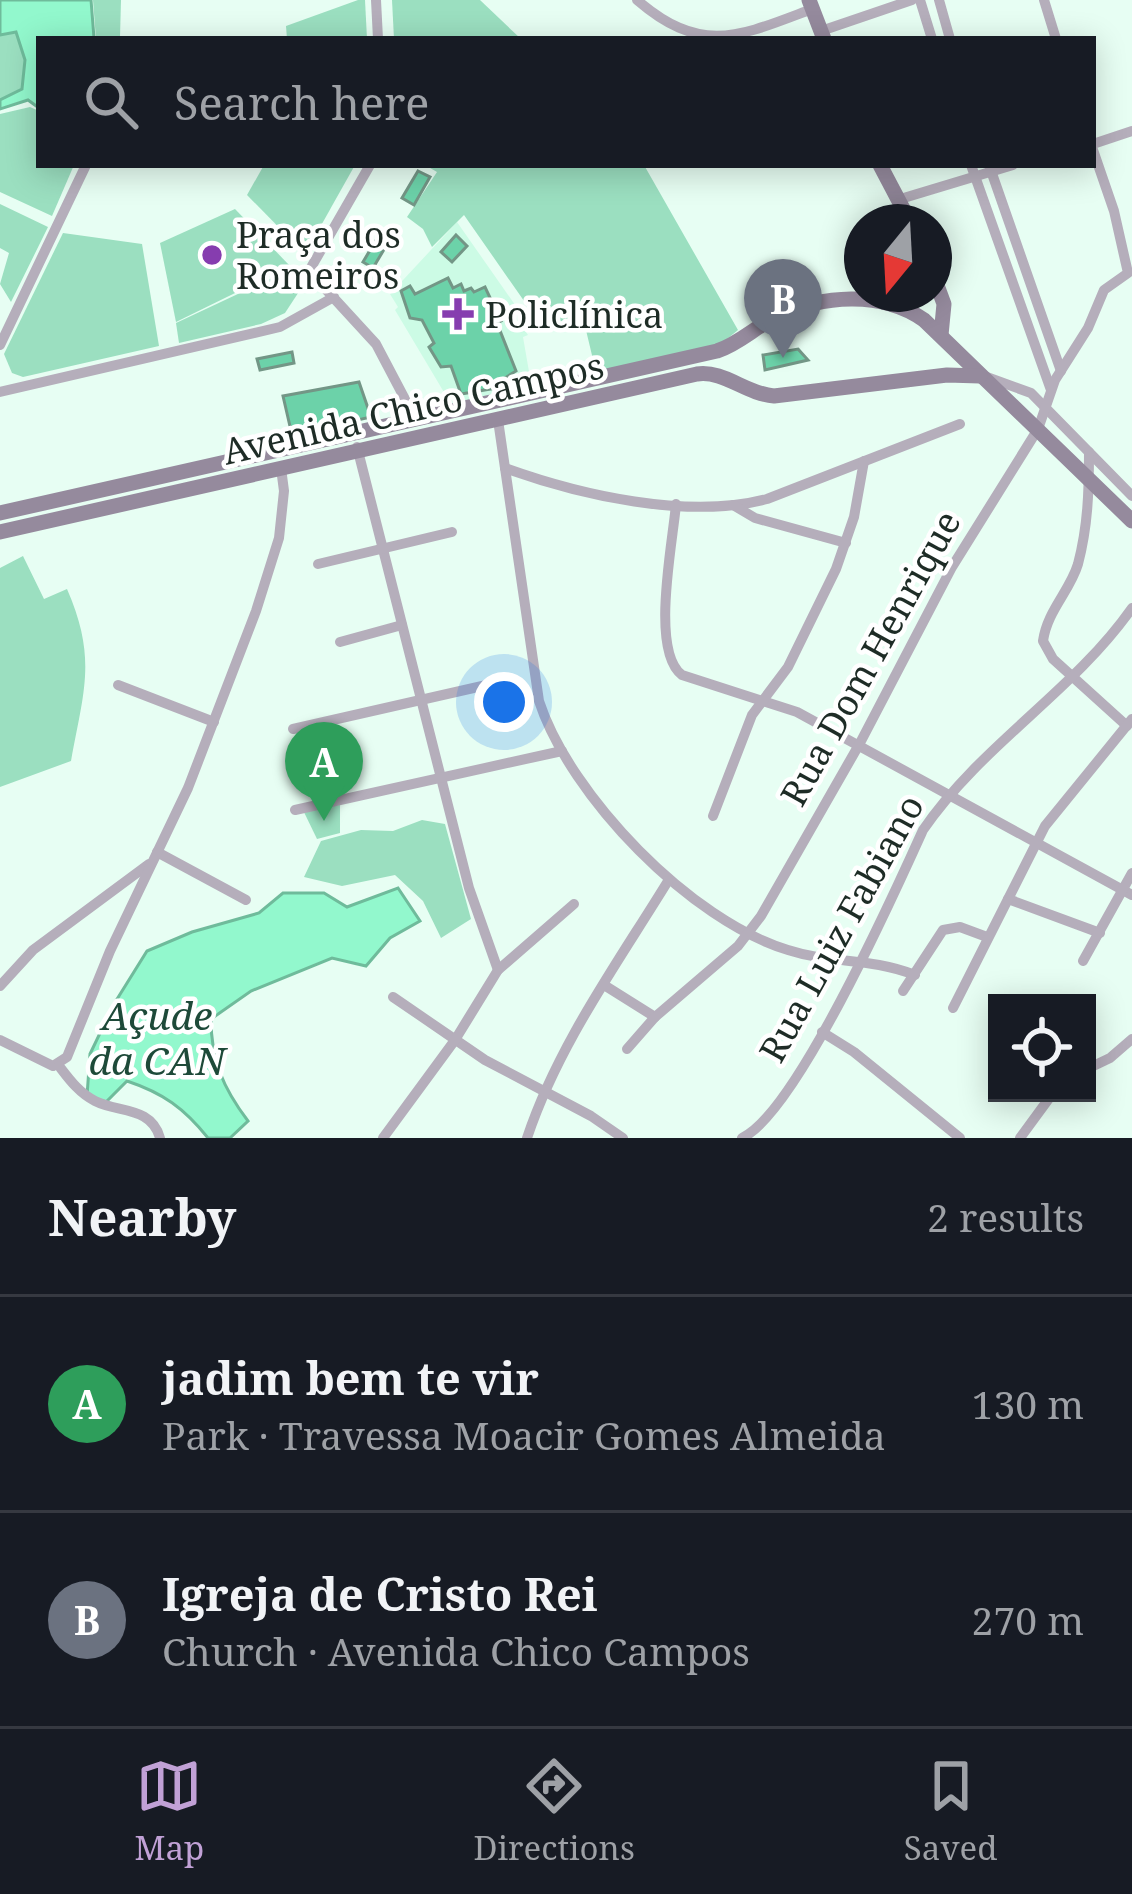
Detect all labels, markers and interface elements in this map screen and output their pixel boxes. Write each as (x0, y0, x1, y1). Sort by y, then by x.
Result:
search box (36, 36, 1096, 168)
icon: search (78, 69, 144, 135)
text: Search here (174, 72, 429, 133)
north arrow (844, 204, 952, 312)
place label: Praça dos Romeiros (236, 210, 401, 300)
marker: Praça dos Romeiros (199, 242, 225, 268)
pin: B (744, 259, 822, 358)
place label: Policlínica (485, 290, 663, 339)
marker: Policlínica (442, 298, 474, 330)
street label: Avenida Chico Campos (218, 340, 608, 476)
street label: Rua Dom Henrique (769, 502, 971, 814)
your location (474, 672, 534, 732)
pin: A (285, 722, 363, 821)
street label: Rua Luiz Fabiano (747, 786, 935, 1070)
water label: Açude da CAN (88, 988, 229, 1086)
map controls (988, 994, 1096, 1102)
button: locate (988, 994, 1096, 1102)
text: Nearby (48, 1181, 236, 1251)
text: 2 results (927, 1190, 1084, 1243)
text: jadim bem te vir (162, 1347, 539, 1408)
text: A (72, 1377, 102, 1430)
text: 130 m (972, 1377, 1084, 1430)
text: Park · Travessa Moacir Gomes Almeida (162, 1408, 886, 1461)
text: Igreja de Cristo Rei (162, 1563, 598, 1624)
text: B (74, 1593, 100, 1646)
text: 270 m (972, 1593, 1084, 1646)
text: Church · Avenida Chico Campos (162, 1624, 750, 1677)
tab: Map (135, 1753, 204, 1870)
tab: Directions (473, 1753, 635, 1870)
tab: Saved (904, 1753, 997, 1870)

